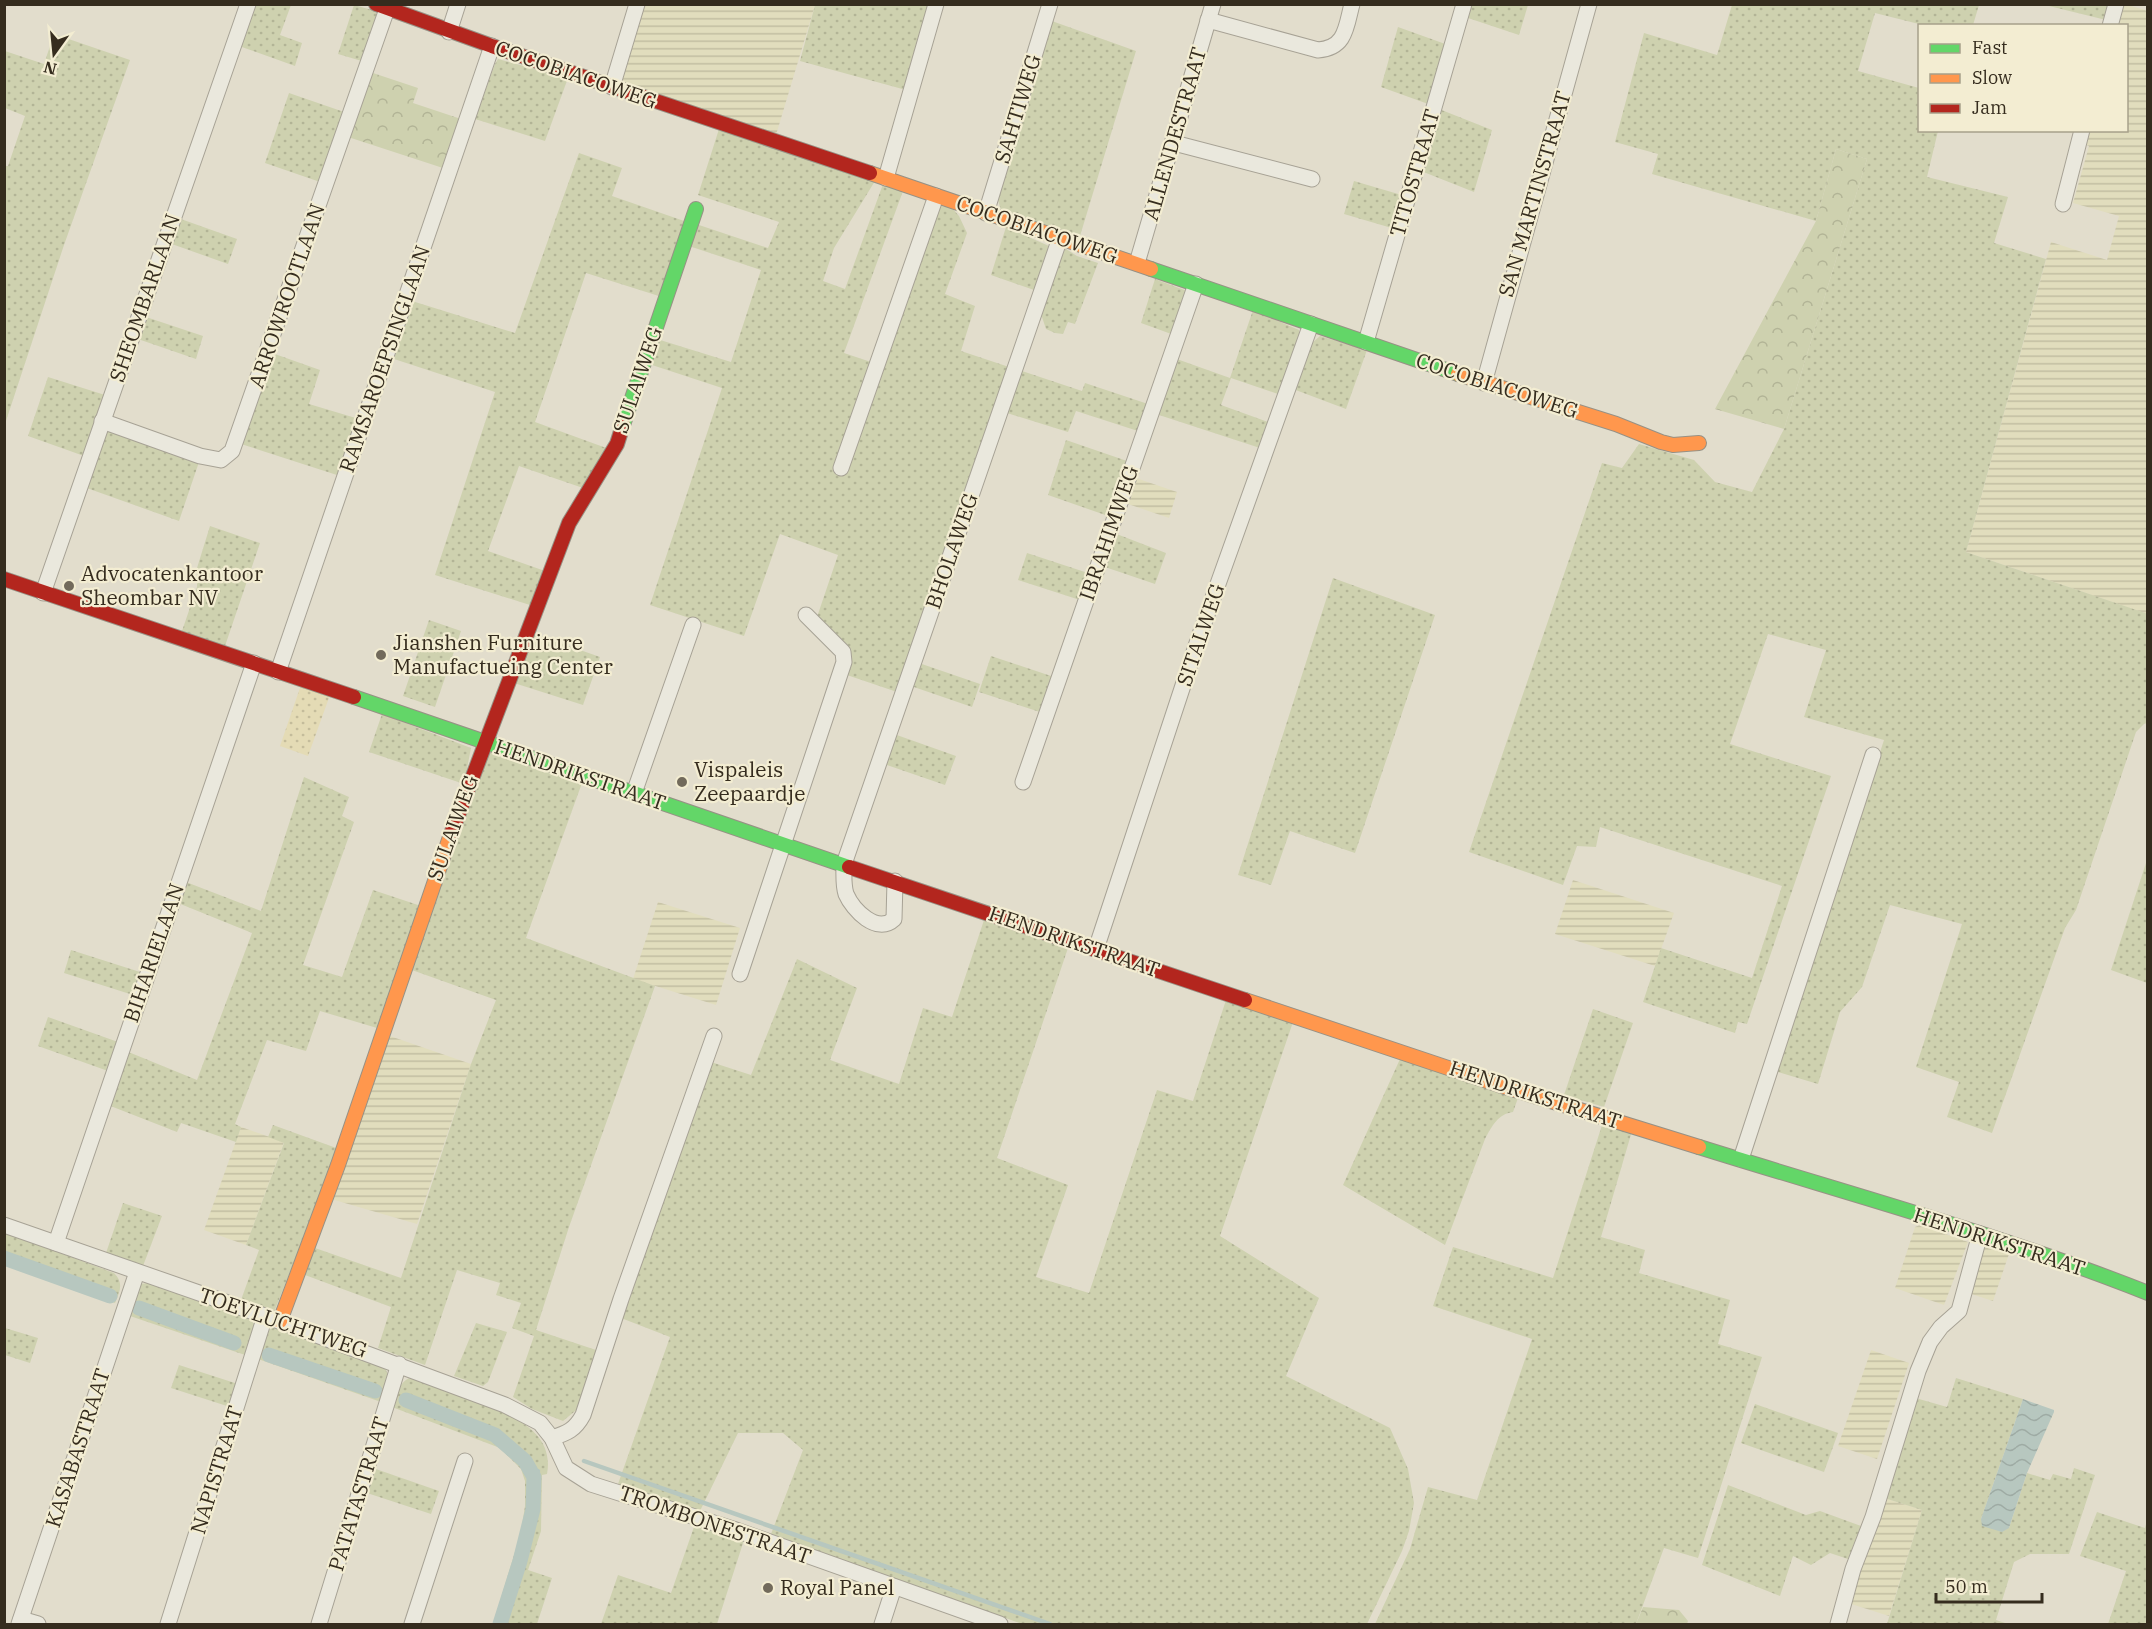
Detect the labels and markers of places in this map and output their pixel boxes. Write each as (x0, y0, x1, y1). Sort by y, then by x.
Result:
place label: Advocatenkantoor Sheombar NV (81, 559, 264, 611)
marker: Advocatenkantoor Sheombar NV (62, 579, 76, 593)
place label: Jianshen Furniture Manufactueing Center (393, 628, 613, 680)
marker: Jianshen Furniture Manufactueing Center (374, 648, 388, 662)
place label: Vispaleis Zeepaardje (694, 755, 806, 807)
marker: Vispaleis Zeepaardje (675, 775, 689, 789)
place label: Royal Panel (780, 1573, 894, 1601)
marker: Royal Panel (761, 1581, 775, 1595)

